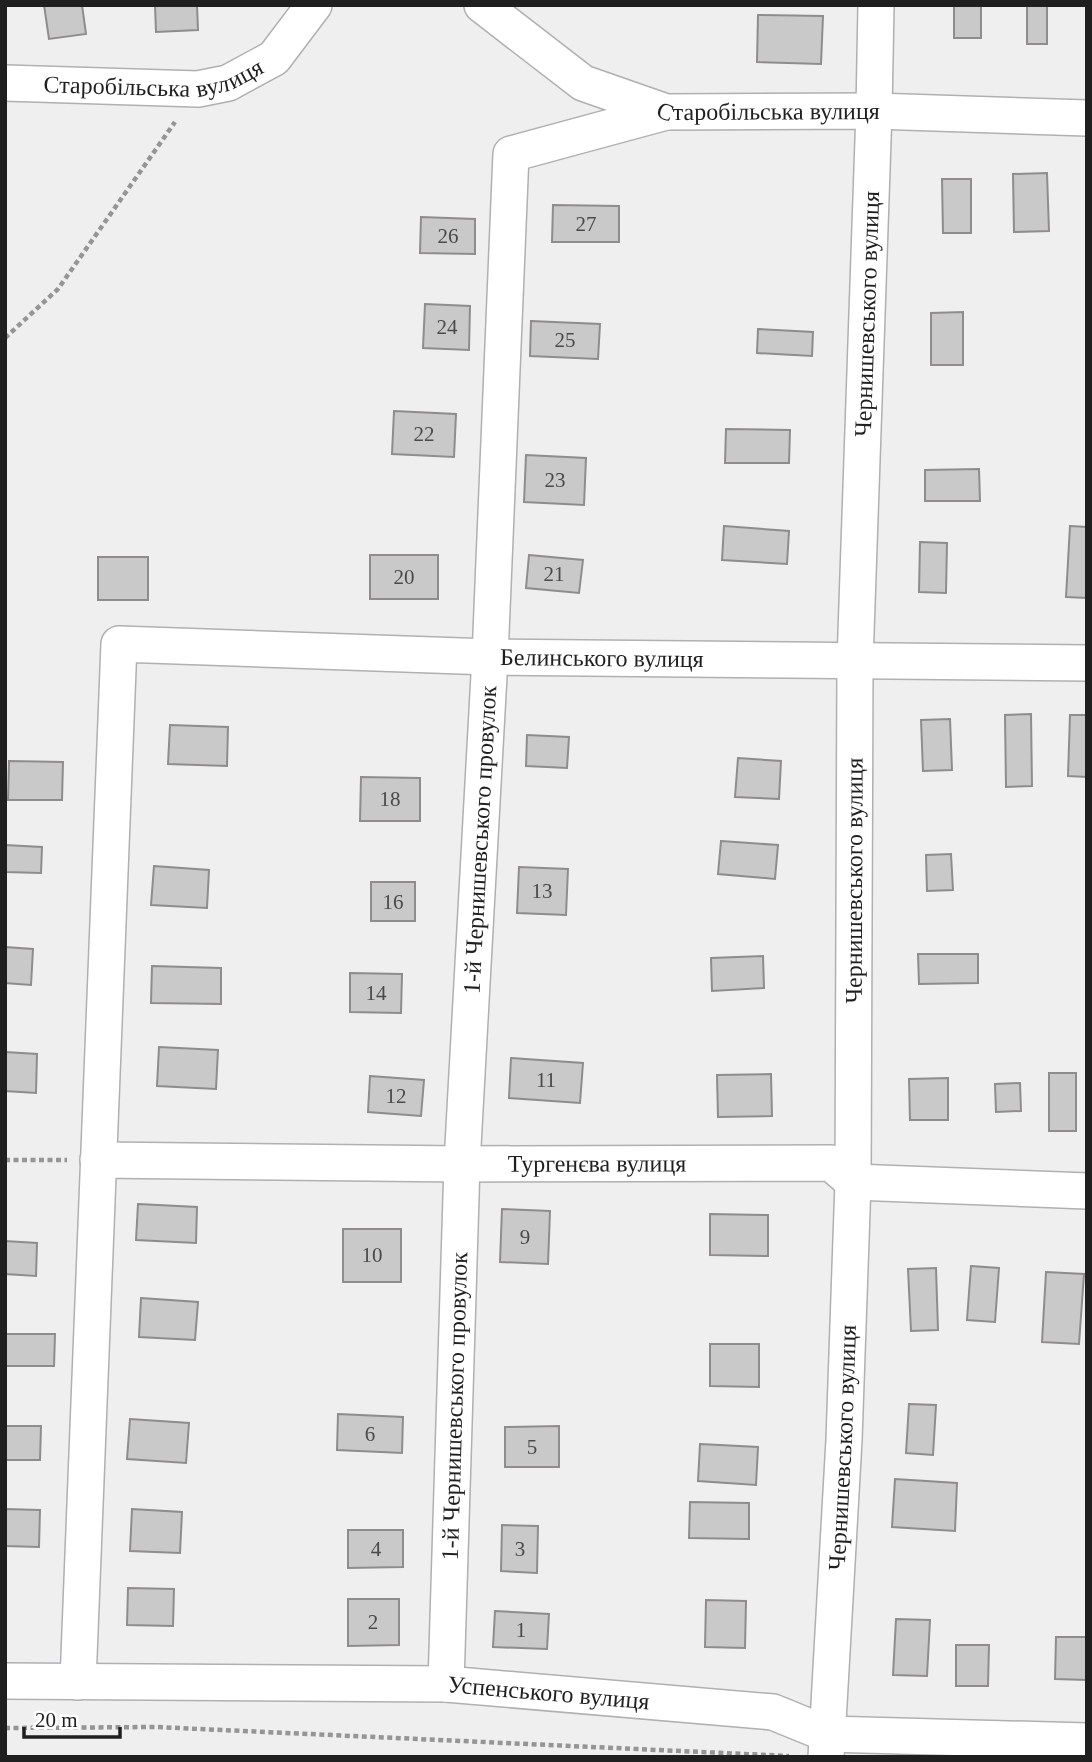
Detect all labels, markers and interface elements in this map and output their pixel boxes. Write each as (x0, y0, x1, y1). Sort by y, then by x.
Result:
street label: Старобільська вулиця (43, 54, 267, 102)
street label: Старобільська вулиця (653, 97, 880, 127)
street label: Чернишевського вулиця (850, 191, 884, 437)
house number: 27 (576, 212, 597, 236)
house number: 26 (438, 224, 459, 248)
house number: 24 (437, 315, 458, 339)
house number: 25 (555, 328, 576, 352)
house number: 22 (414, 422, 435, 446)
house number: 23 (545, 468, 566, 492)
house number: 21 (544, 562, 565, 586)
house number: 20 (394, 565, 415, 589)
street label: Белинського вулиця (500, 644, 704, 672)
street label: 1-й Чернишевського провулок (458, 685, 501, 994)
street label: Чернишевського вулиця (841, 758, 868, 1004)
house number: 18 (380, 787, 401, 811)
house number: 13 (532, 879, 553, 903)
house number: 16 (383, 890, 404, 914)
house number: 14 (366, 981, 387, 1005)
house number: 11 (536, 1068, 556, 1092)
house number: 12 (386, 1084, 407, 1108)
street label: Тургенєва вулиця (508, 1150, 686, 1177)
house number: 9 (520, 1225, 530, 1249)
house number: 10 (362, 1243, 383, 1267)
street label: 1-й Чернишевського провулок (437, 1251, 472, 1561)
street label: Чернишевського вулиця (824, 1324, 861, 1571)
house number: 6 (365, 1422, 375, 1446)
house number: 5 (527, 1435, 537, 1459)
house number: 4 (371, 1537, 382, 1561)
house number: 3 (515, 1537, 525, 1561)
house number: 2 (368, 1610, 378, 1634)
house number: 1 (516, 1618, 526, 1642)
street label: Успенського вулиця (447, 1671, 651, 1714)
scale bar (24, 1696, 121, 1740)
text: 20 m (35, 1708, 78, 1732)

